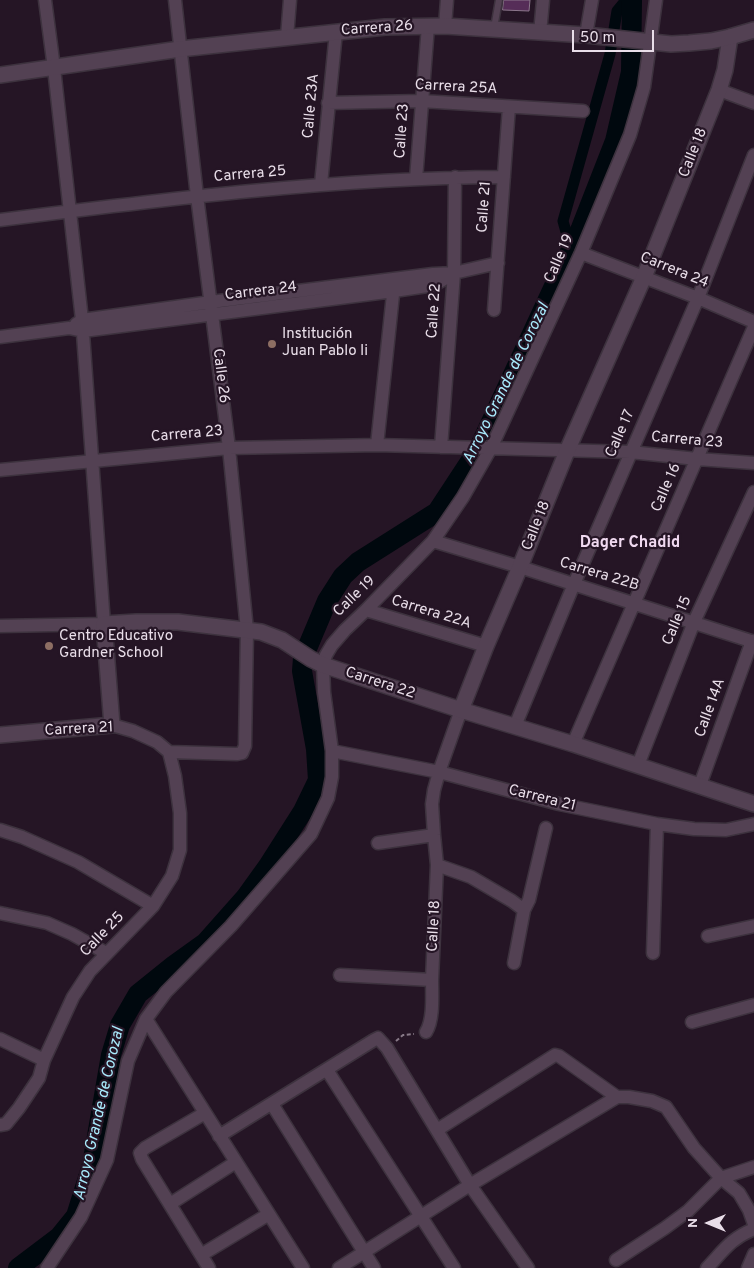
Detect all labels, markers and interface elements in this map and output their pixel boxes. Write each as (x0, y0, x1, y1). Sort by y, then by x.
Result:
street label: Carrera 26 (340, 17, 414, 41)
scale bar (574, 20, 656, 52)
text: 50 m (580, 29, 615, 48)
street label: Calle 23A (300, 73, 324, 139)
street label: Carrera 25A (414, 77, 498, 99)
street label: Calle 23 (392, 103, 414, 159)
street label: Calle 18 (676, 126, 712, 180)
street label: Carrera 25 (213, 163, 287, 187)
street label: Calle 21 (474, 181, 496, 233)
street label: Calle 19 (541, 232, 579, 286)
street label: Carrera 24 (637, 249, 711, 293)
street label: Carrera 24 (224, 279, 298, 305)
street label: Calle 22 (424, 283, 446, 339)
water label: Arroyo Grande de Corozal (460, 300, 554, 468)
place label: Institución Juan Pablo Ii (282, 326, 368, 361)
marker: Institución Juan Pablo Ii (266, 338, 278, 350)
street label: Calle 26 (208, 348, 232, 404)
street label: Calle 17 (603, 407, 639, 461)
street label: Carrera 23 (150, 423, 224, 447)
street label: Carrera 23 (650, 429, 724, 453)
street label: Calle 16 (648, 461, 686, 515)
street label: Calle 18 (519, 499, 555, 553)
district label: Dager Chadid (580, 534, 680, 554)
street label: Carrera 22B (557, 554, 641, 596)
street label: Calle 19 (330, 573, 380, 621)
street label: Carrera 22A (389, 592, 473, 634)
street label: Calle 15 (660, 594, 696, 648)
place label: Centro Educativo Gardner School (59, 628, 173, 663)
marker: Centro Educativo Gardner School (43, 640, 55, 652)
street label: Carrera 22 (343, 664, 417, 704)
street label: Calle 14A (692, 676, 730, 740)
street label: Carrera 21 (44, 719, 114, 741)
street label: Carrera 21 (506, 782, 578, 816)
street label: Calle 18 (425, 900, 445, 952)
street label: Calle 25 (77, 909, 129, 961)
water label: Arroyo Grande de Corozal (71, 1026, 129, 1202)
north arrow (684, 1198, 734, 1248)
text: N (685, 1218, 702, 1228)

